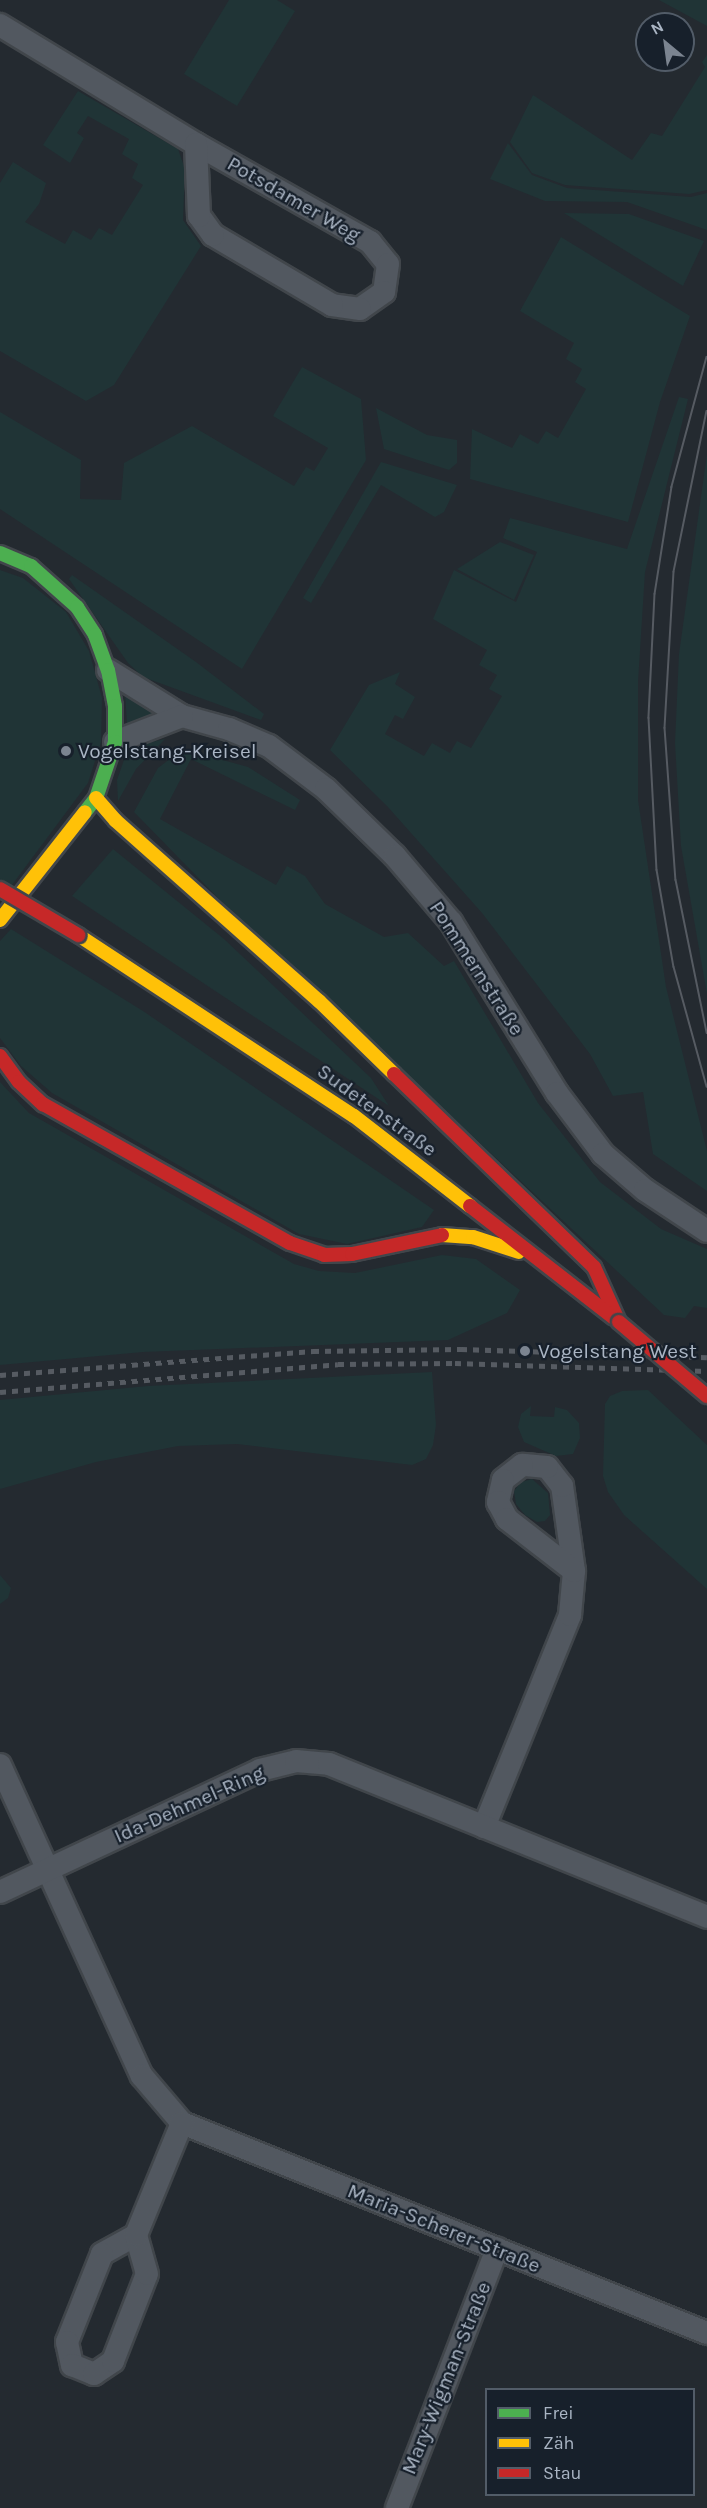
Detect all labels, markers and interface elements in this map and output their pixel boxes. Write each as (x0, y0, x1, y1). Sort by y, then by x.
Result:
north arrow (635, 12, 695, 72)
text: N (647, 16, 667, 39)
street label: Potsdamer Weg (223, 151, 365, 247)
place label: Vogelstang-Kreisel (78, 738, 257, 764)
marker: Vogelstang-Kreisel (59, 744, 73, 758)
street label: Pommernstraße (424, 896, 530, 1040)
street label: Sudetenstraße (312, 1058, 442, 1162)
place label: Vogelstang West (538, 1338, 697, 1364)
marker: Vogelstang West (516, 1342, 534, 1360)
street label: Ida-Dehmel-Ring (110, 1760, 268, 1848)
street label: Maria-Scherer-Straße (344, 2178, 544, 2278)
street label: Mary-Wigman-Straße (396, 2278, 496, 2478)
legend (485, 2388, 695, 2496)
text: Frei (543, 2402, 574, 2424)
text: Zäh (543, 2432, 574, 2454)
text: Stau (543, 2462, 581, 2484)

